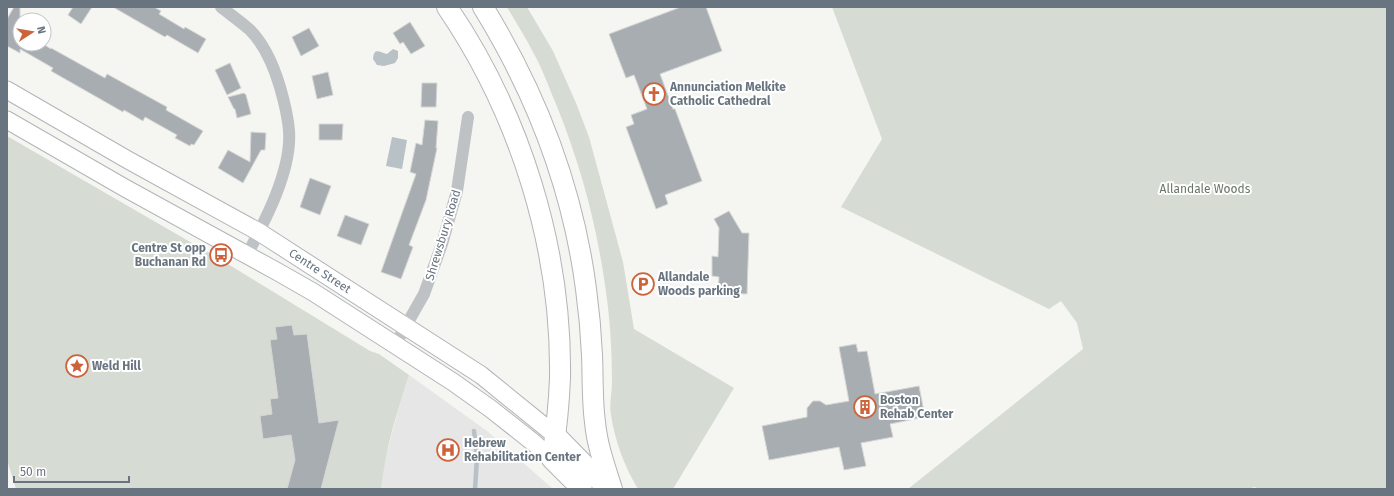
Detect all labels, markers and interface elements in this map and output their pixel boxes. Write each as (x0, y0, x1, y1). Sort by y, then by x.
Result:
north arrow (12, 12, 52, 52)
text: N (34, 25, 48, 35)
place label: Annunciation Melkite Catholic Cathedral (669, 80, 786, 108)
church icon: Annunciation Melkite Catholic Cathedral (641, 81, 667, 107)
park label: Allandale Woods (1160, 182, 1251, 196)
street label: Shrewsbury Road (423, 188, 463, 282)
place label: Centre St opp Buchanan Rd (132, 241, 206, 269)
bus stop icon: Centre St opp Buchanan Rd (208, 242, 234, 268)
street label: Centre Street (286, 246, 354, 297)
place label: Allandale Woods parking (657, 270, 740, 298)
parking icon: Allandale Woods parking (630, 271, 656, 297)
place icon: Weld Hill (64, 353, 90, 379)
place label: Weld Hill (92, 359, 141, 373)
place label: Boston Rehab Center (880, 393, 954, 421)
building icon: Boston Rehab Center (852, 394, 878, 420)
place label: Hebrew Rehabilitation Center (464, 436, 581, 464)
hospital icon: Hebrew Rehabilitation Center (435, 437, 461, 463)
scale bar (14, 458, 129, 484)
text: 50 m (20, 465, 46, 479)

